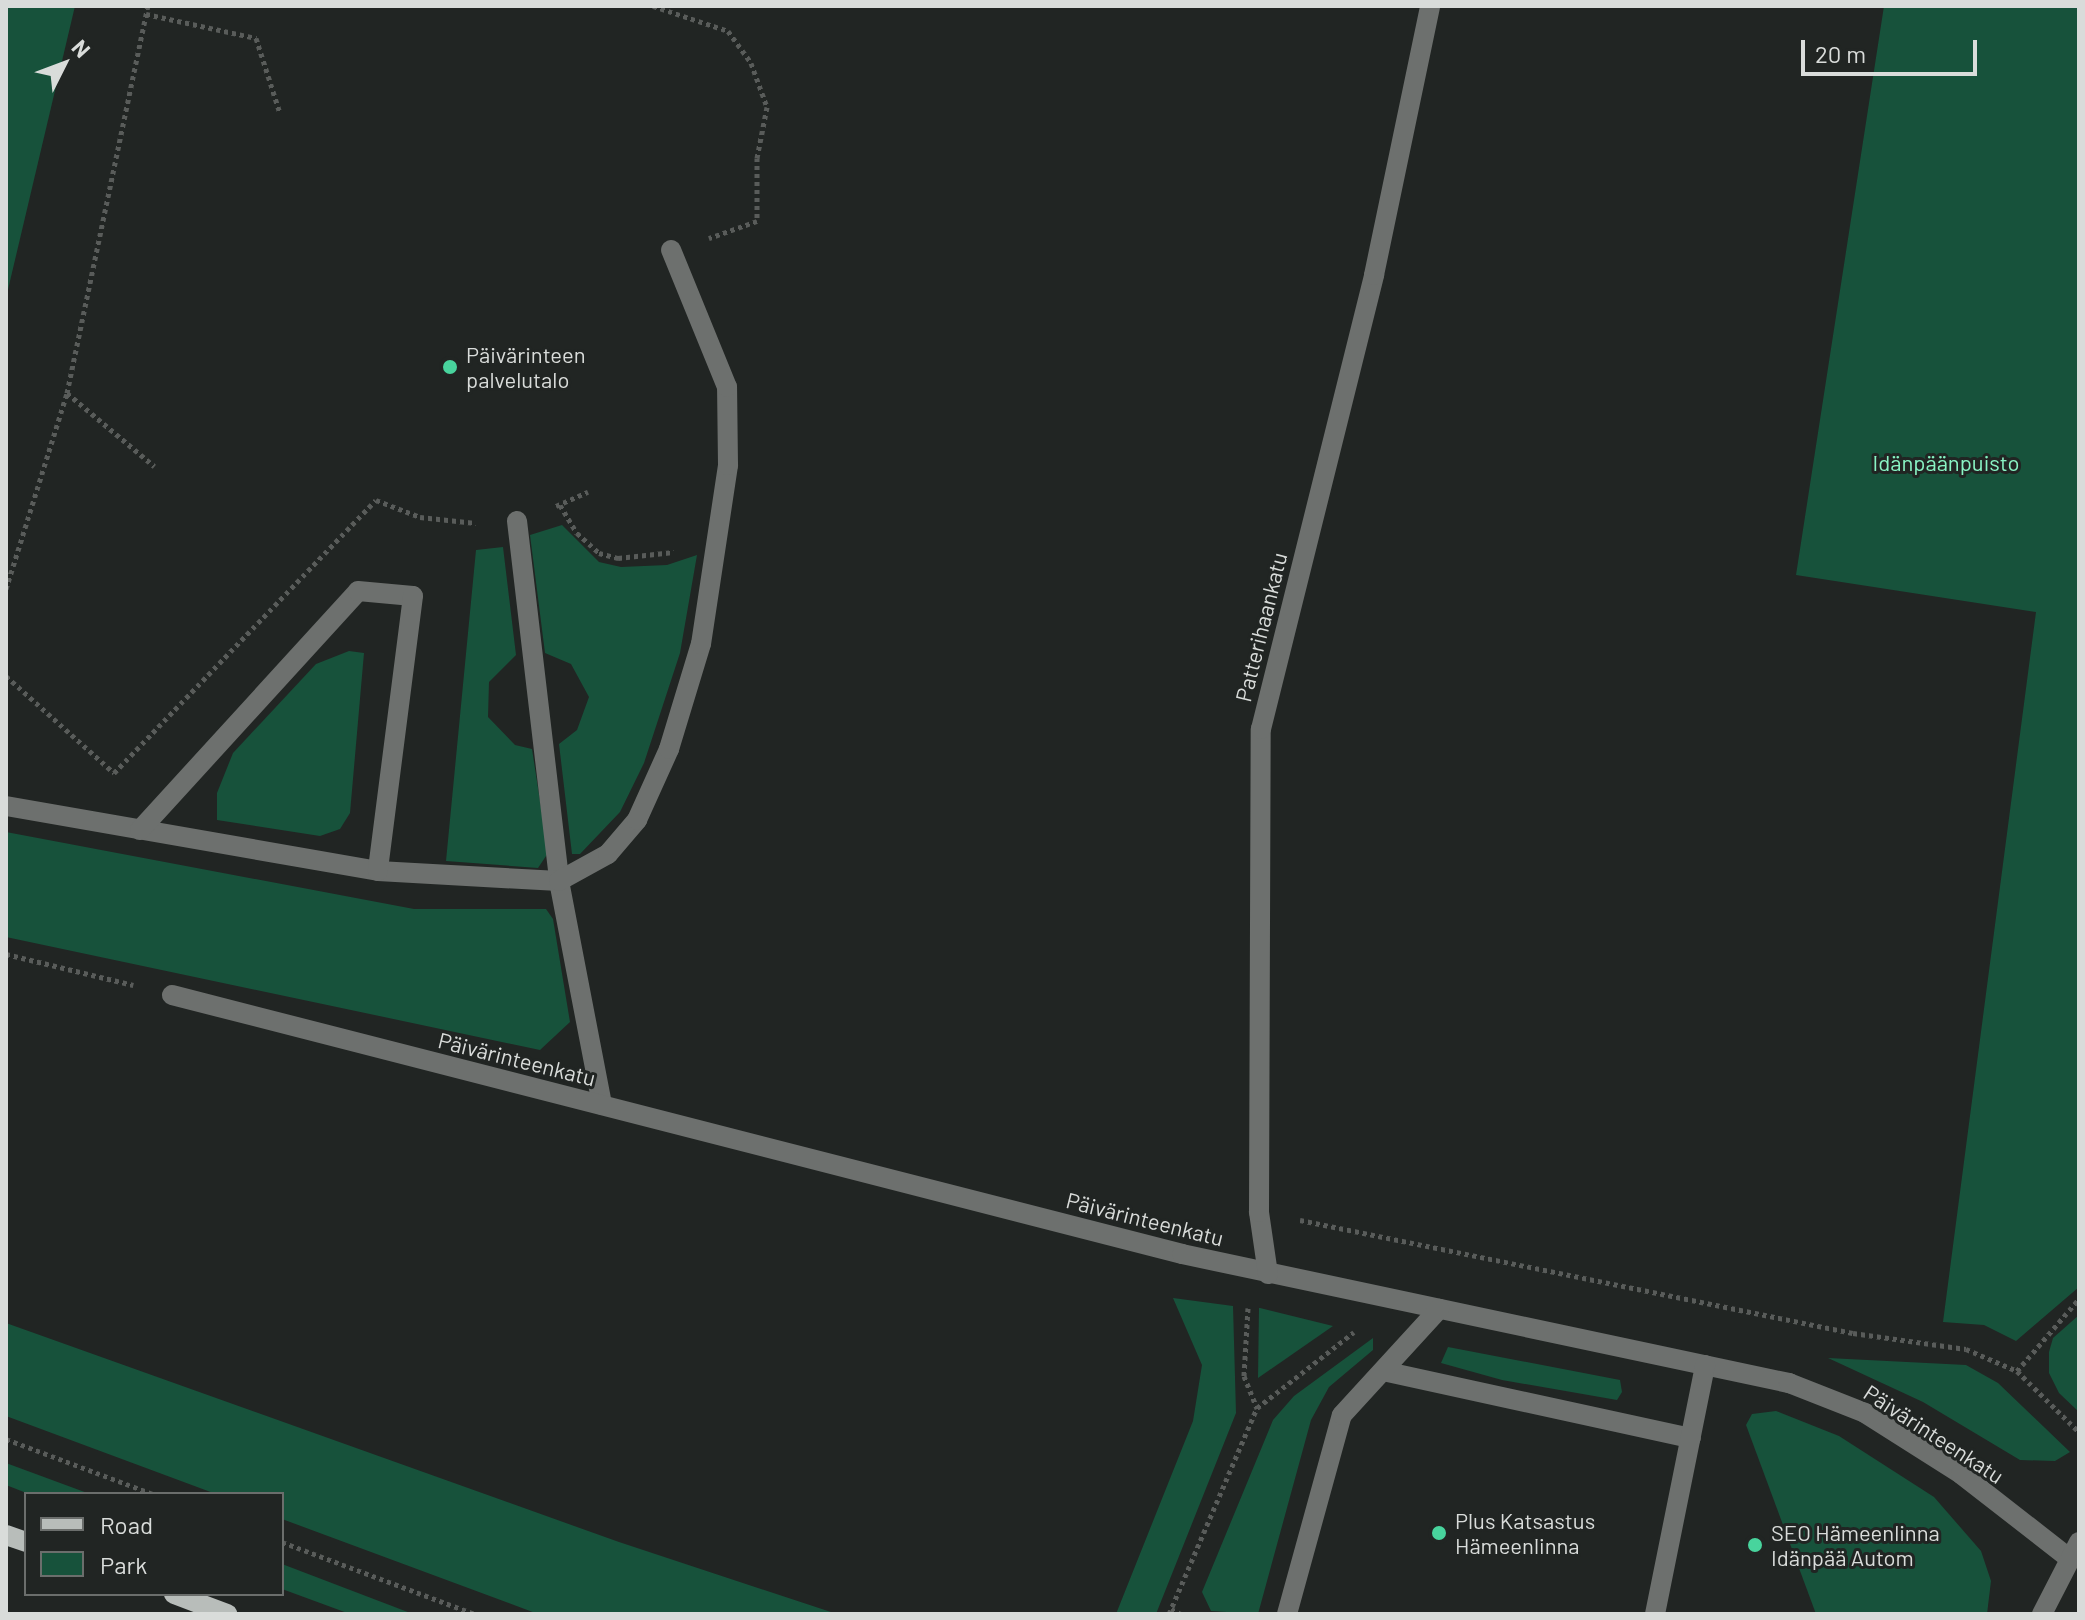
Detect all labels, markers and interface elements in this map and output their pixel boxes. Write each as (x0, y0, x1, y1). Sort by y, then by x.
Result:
north arrow (24, 24, 104, 104)
scale bar (1805, 24, 1981, 74)
text: N (67, 34, 96, 62)
text: 20 m (1815, 39, 1866, 68)
place label: Päivärinteen palvelutalo (466, 341, 586, 392)
marker: Päivärinteen palvelutalo (441, 358, 459, 376)
park label: Idänpäänpuisto (1872, 450, 2020, 476)
street label: Patterihaankatu (1230, 550, 1292, 704)
street label: Päivärinteenkatu (435, 1027, 599, 1091)
street label: Päivärinteenkatu (1063, 1187, 1227, 1251)
street label: Päivärinteenkatu (1859, 1379, 2009, 1489)
legend (24, 1492, 284, 1596)
place label: Plus Katsastus Hämeenlinna (1455, 1507, 1595, 1558)
text: Road (100, 1510, 153, 1539)
place label: SEO Hämeenlinna Idänpää Autom (1771, 1519, 1940, 1570)
marker: Plus Katsastus Hämeenlinna (1430, 1524, 1448, 1542)
marker: SEO Hämeenlinna Idänpää Autom (1746, 1536, 1764, 1554)
text: Park (100, 1550, 147, 1579)

